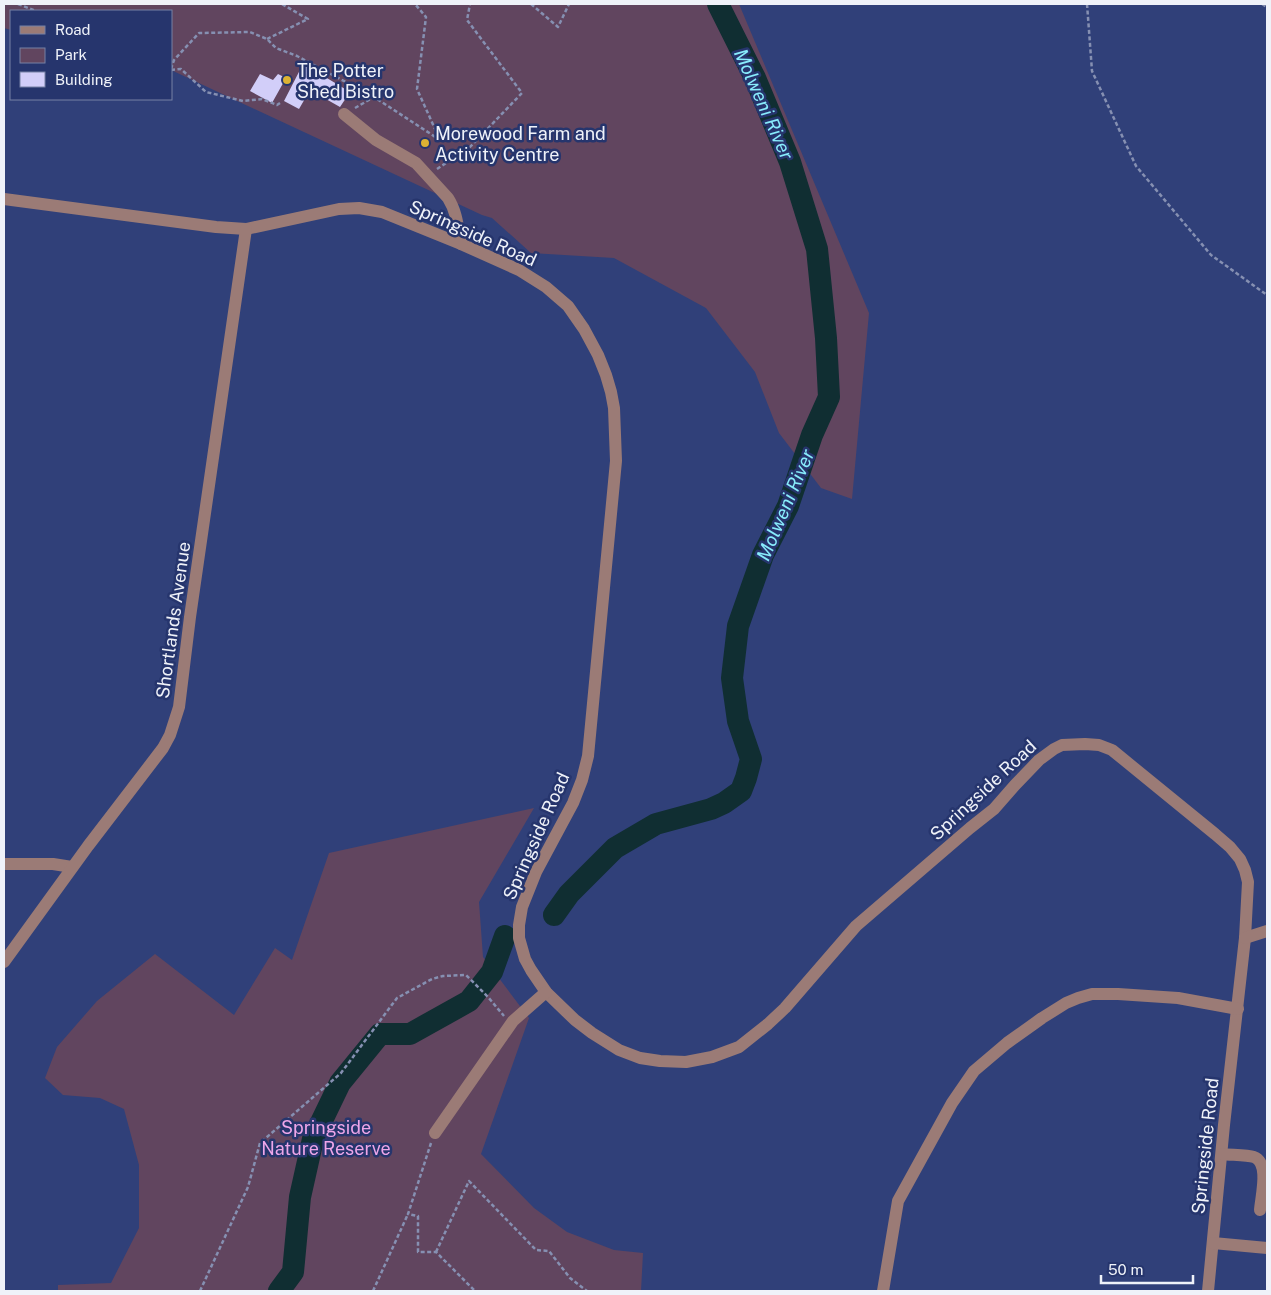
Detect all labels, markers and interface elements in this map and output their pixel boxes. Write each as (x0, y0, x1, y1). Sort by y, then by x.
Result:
legend (10, 10, 172, 100)
text: Road (55, 21, 91, 38)
water label: Molweni River (730, 45, 799, 164)
text: Park (55, 46, 87, 63)
place label: The Potter Shed Bistro (297, 60, 394, 102)
text: Building (55, 71, 113, 88)
marker: The Potter Shed Bistro (281, 74, 293, 86)
place label: Morewood Farm and Activity Centre (435, 123, 606, 165)
marker: Morewood Farm and Activity Centre (419, 137, 431, 149)
street label: Springside Road (406, 196, 540, 270)
water label: Molweni River (752, 445, 819, 564)
street label: Shortlands Avenue (152, 540, 194, 700)
street label: Springside Road (926, 736, 1040, 844)
street label: Springside Road (499, 769, 573, 903)
street label: Springside Road (1187, 1077, 1223, 1215)
park label: Springside Nature Reserve (261, 1117, 391, 1159)
scale bar (1101, 1252, 1194, 1284)
text: 50 m (1108, 1261, 1143, 1278)

